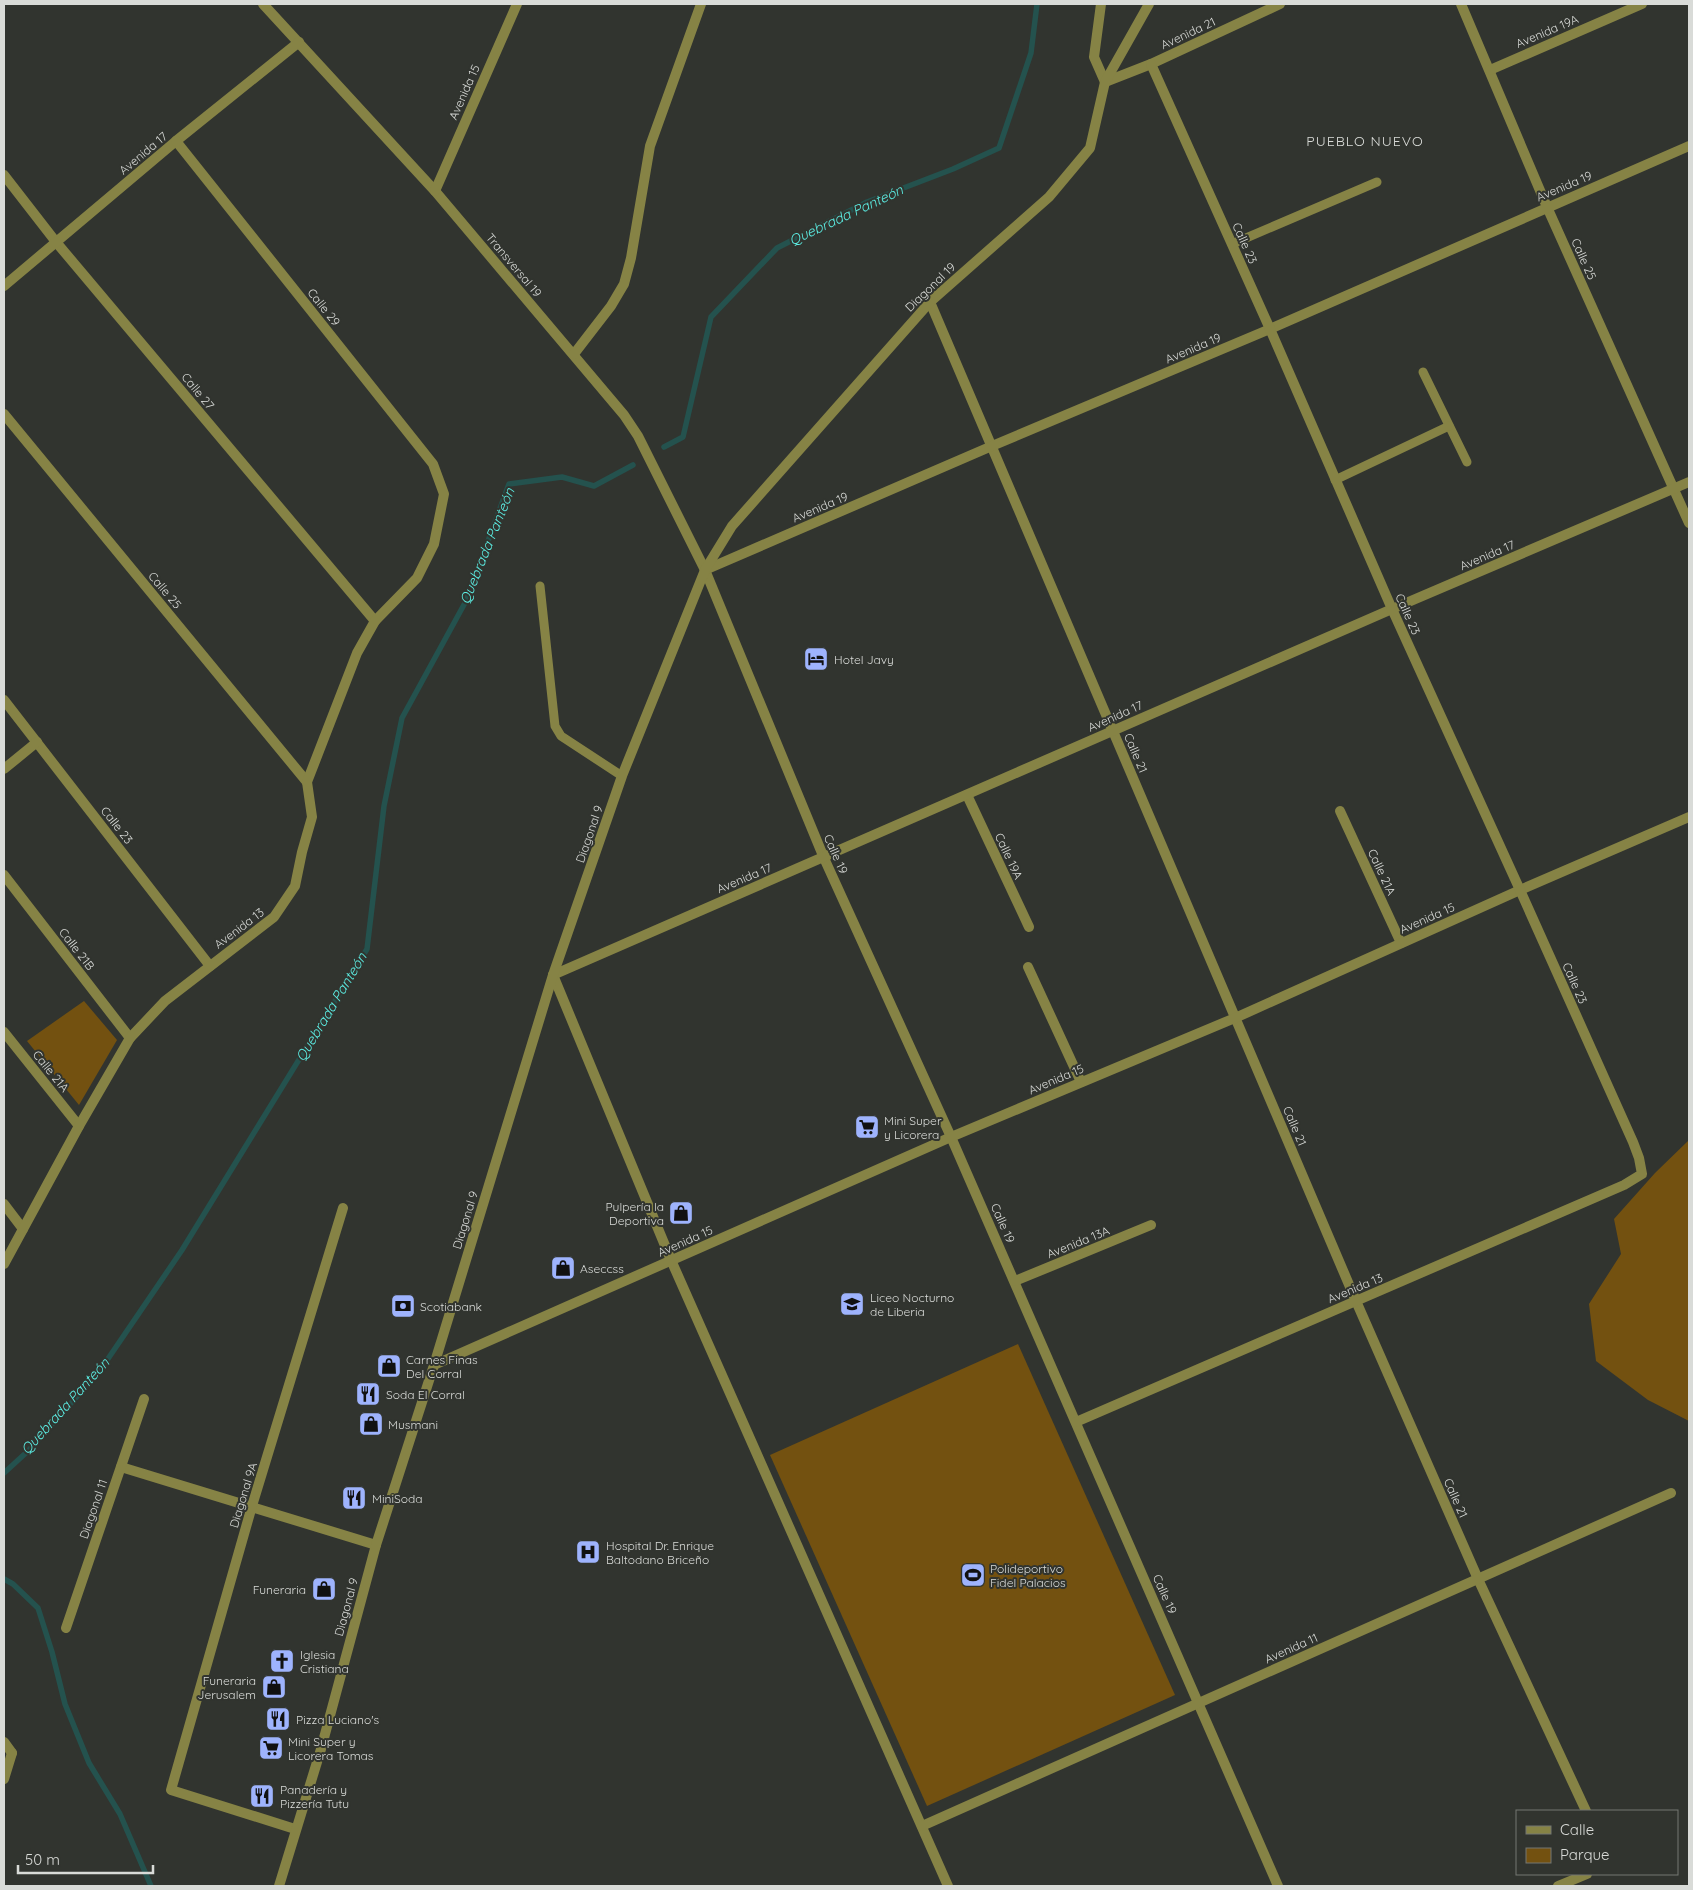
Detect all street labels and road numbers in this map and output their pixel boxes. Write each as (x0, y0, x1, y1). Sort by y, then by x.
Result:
street label: Avenida 19A (1513, 11, 1581, 51)
street label: Avenida 21 (1158, 14, 1218, 52)
street label: Avenida 15 (445, 62, 483, 122)
street label: Avenida 17 (116, 128, 170, 178)
street label: Avenida 19 (1534, 167, 1594, 204)
street label: Calle 23 (1229, 220, 1261, 266)
street label: Transversal 19 (483, 230, 545, 300)
street label: Calle 25 (1568, 236, 1600, 282)
street label: Diagonal 19 (902, 259, 959, 315)
street label: Calle 29 (304, 285, 344, 329)
street label: Avenida 19 (1163, 329, 1223, 366)
street label: Calle 27 (178, 370, 218, 412)
street label: Avenida 19 (790, 488, 850, 525)
street label: Avenida 17 (1457, 537, 1517, 573)
street label: Calle 25 (145, 568, 185, 612)
street label: Calle 23 (1392, 591, 1424, 637)
street label: Avenida 17 (1085, 697, 1145, 735)
street label: Calle 21 (1121, 731, 1151, 775)
street label: Calle 23 (98, 803, 136, 847)
street label: Diagonal 9 (572, 803, 606, 865)
street label: Calle 19A (992, 830, 1026, 882)
street label: Calle 19 (821, 832, 851, 876)
street label: Calle 21A (1365, 846, 1399, 898)
street label: Avenida 17 (714, 860, 774, 896)
street label: Avenida 15 (1397, 899, 1457, 937)
street label: Avenida 13 (211, 904, 267, 952)
street label: Calle 21B (56, 925, 98, 973)
street label: Calle 23 (1559, 960, 1591, 1006)
street label: Calle 21A (30, 1047, 73, 1095)
street label: Avenida 15 (1026, 1061, 1086, 1097)
street label: Calle 21 (1280, 1104, 1310, 1148)
street label: Diagonal 9 (449, 1189, 481, 1251)
street label: Calle 19 (988, 1201, 1018, 1245)
street label: Avenida 15 (655, 1222, 715, 1260)
street label: Avenida 13A (1044, 1223, 1112, 1261)
street label: Avenida 13 (1325, 1270, 1385, 1306)
street label: Diagonal 9A (226, 1460, 260, 1530)
street label: Calle 21 (1441, 1476, 1471, 1520)
street label: Diagonal 11 (76, 1477, 110, 1541)
street label: Calle 19 (1150, 1572, 1180, 1616)
street label: Diagonal 9 (331, 1576, 361, 1638)
street label: Avenida 11 (1262, 1630, 1320, 1666)

